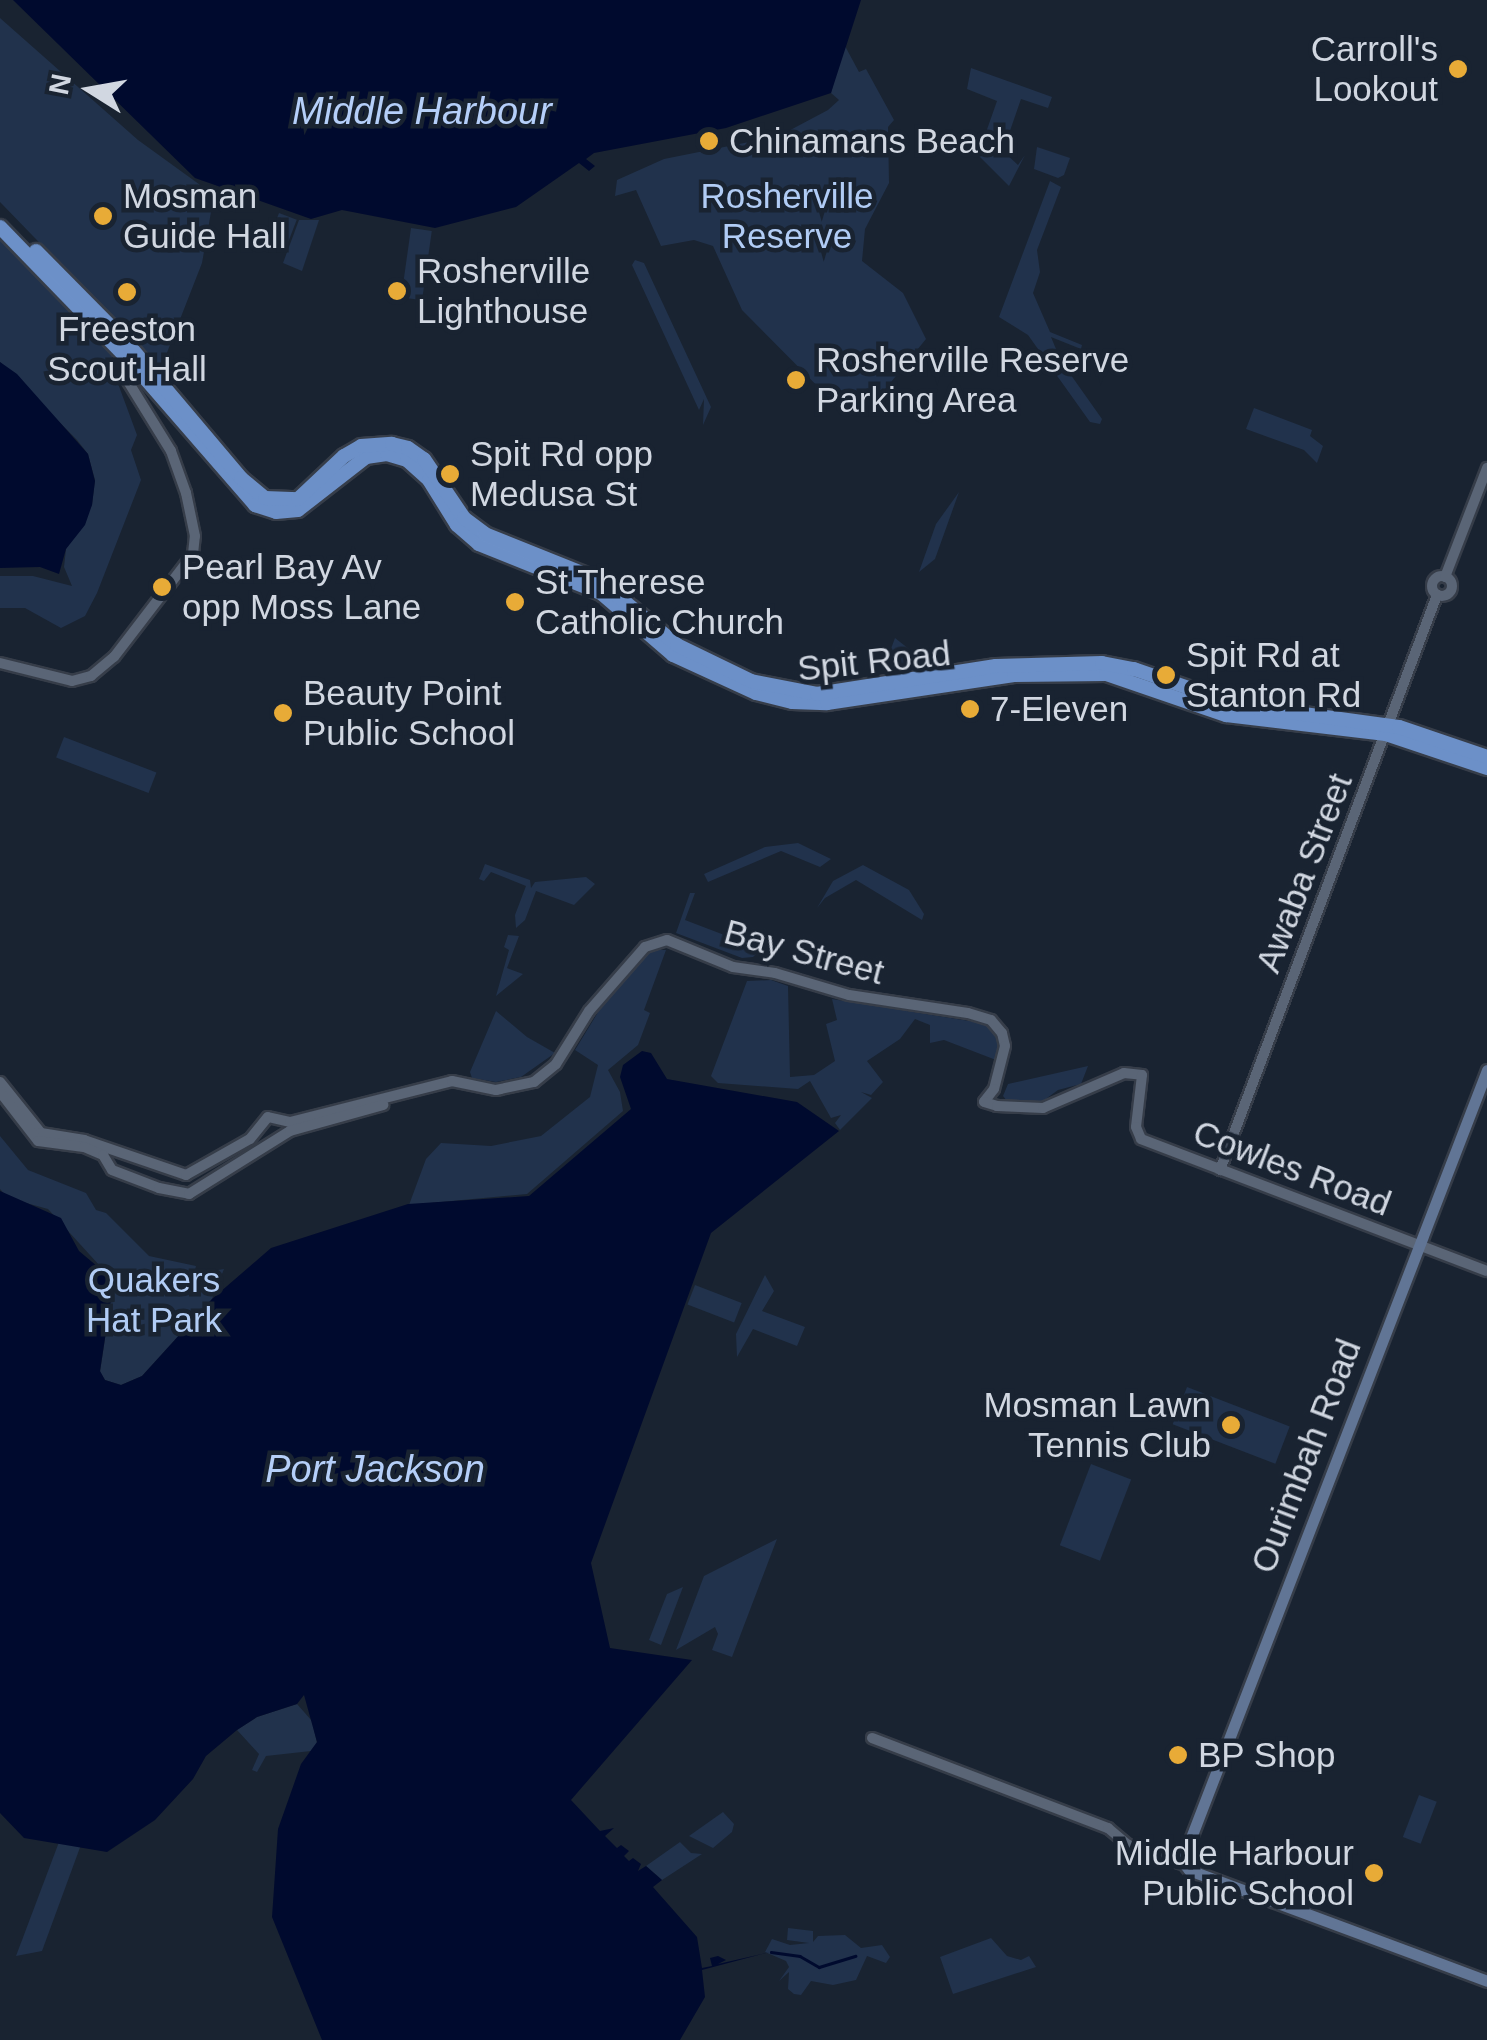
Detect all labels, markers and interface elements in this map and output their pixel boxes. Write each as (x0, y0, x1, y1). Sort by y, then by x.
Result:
place label: Carroll's Lookout (1311, 28, 1438, 110)
north arrow (40, 40, 140, 140)
marker: Carroll's Lookout (1447, 58, 1469, 80)
text: N (43, 71, 77, 97)
water label: Middle Harbour (292, 89, 552, 135)
place label: Chinamans Beach (729, 120, 1015, 162)
marker: Chinamans Beach (698, 130, 720, 152)
place label: Mosman Guide Hall (123, 175, 286, 257)
park label: Rosherville Reserve (700, 175, 874, 257)
marker: Mosman Guide Hall (92, 205, 114, 227)
place label: Rosherville Lighthouse (417, 250, 590, 332)
marker: Rosherville Lighthouse (386, 280, 408, 302)
marker: Freeston Scout Hall (116, 281, 138, 303)
place label: Freeston Scout Hall (47, 308, 207, 390)
place label: Rosherville Reserve Parking Area (816, 339, 1129, 421)
marker: Rosherville Reserve Parking Area (785, 369, 807, 391)
place label: Spit Rd opp Medusa St (470, 433, 653, 515)
marker: Spit Rd opp Medusa St (439, 463, 461, 485)
place label: Pearl Bay Av opp Moss Lane (182, 546, 421, 628)
place label: St Therese Catholic Church (535, 561, 784, 643)
marker: Pearl Bay Av opp Moss Lane (151, 576, 173, 598)
marker: St Therese Catholic Church (504, 591, 526, 613)
street label: Spit Road (795, 632, 953, 690)
place label: Spit Rd at Stanton Rd (1186, 634, 1361, 716)
marker: Spit Rd at Stanton Rd (1155, 664, 1177, 686)
place label: Beauty Point Public School (303, 672, 515, 754)
place label: 7-Eleven (990, 688, 1128, 730)
marker: 7-Eleven (959, 698, 981, 720)
marker: Beauty Point Public School (272, 702, 294, 724)
street label: Awaba Street (1247, 768, 1361, 978)
street label: Bay Street (720, 911, 888, 993)
street label: Cowles Road (1187, 1111, 1397, 1225)
park label: Quakers Hat Park (86, 1259, 222, 1341)
street label: Ourimbah Road (1242, 1333, 1370, 1579)
place label: Mosman Lawn Tennis Club (983, 1384, 1211, 1466)
marker: Mosman Lawn Tennis Club (1220, 1414, 1242, 1436)
water label: Port Jackson (265, 1447, 485, 1493)
place label: BP Shop (1198, 1734, 1336, 1776)
marker: BP Shop (1167, 1744, 1189, 1766)
place label: Middle Harbour Public School (1115, 1832, 1354, 1914)
marker: Middle Harbour Public School (1363, 1862, 1385, 1884)

